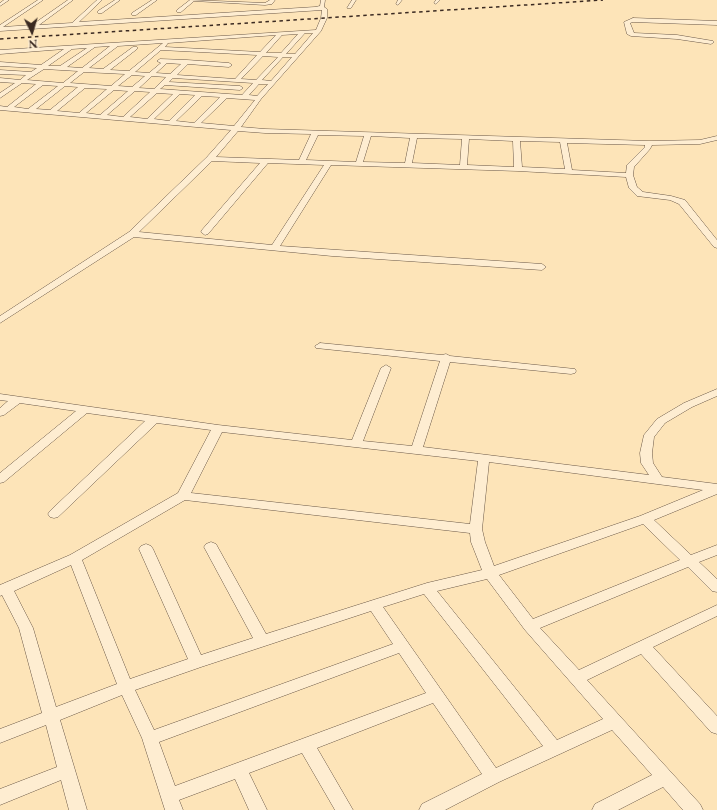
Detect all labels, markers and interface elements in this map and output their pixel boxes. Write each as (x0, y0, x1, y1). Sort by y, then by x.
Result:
north arrow (12, 12, 52, 52)
text: N (28, 37, 38, 51)

